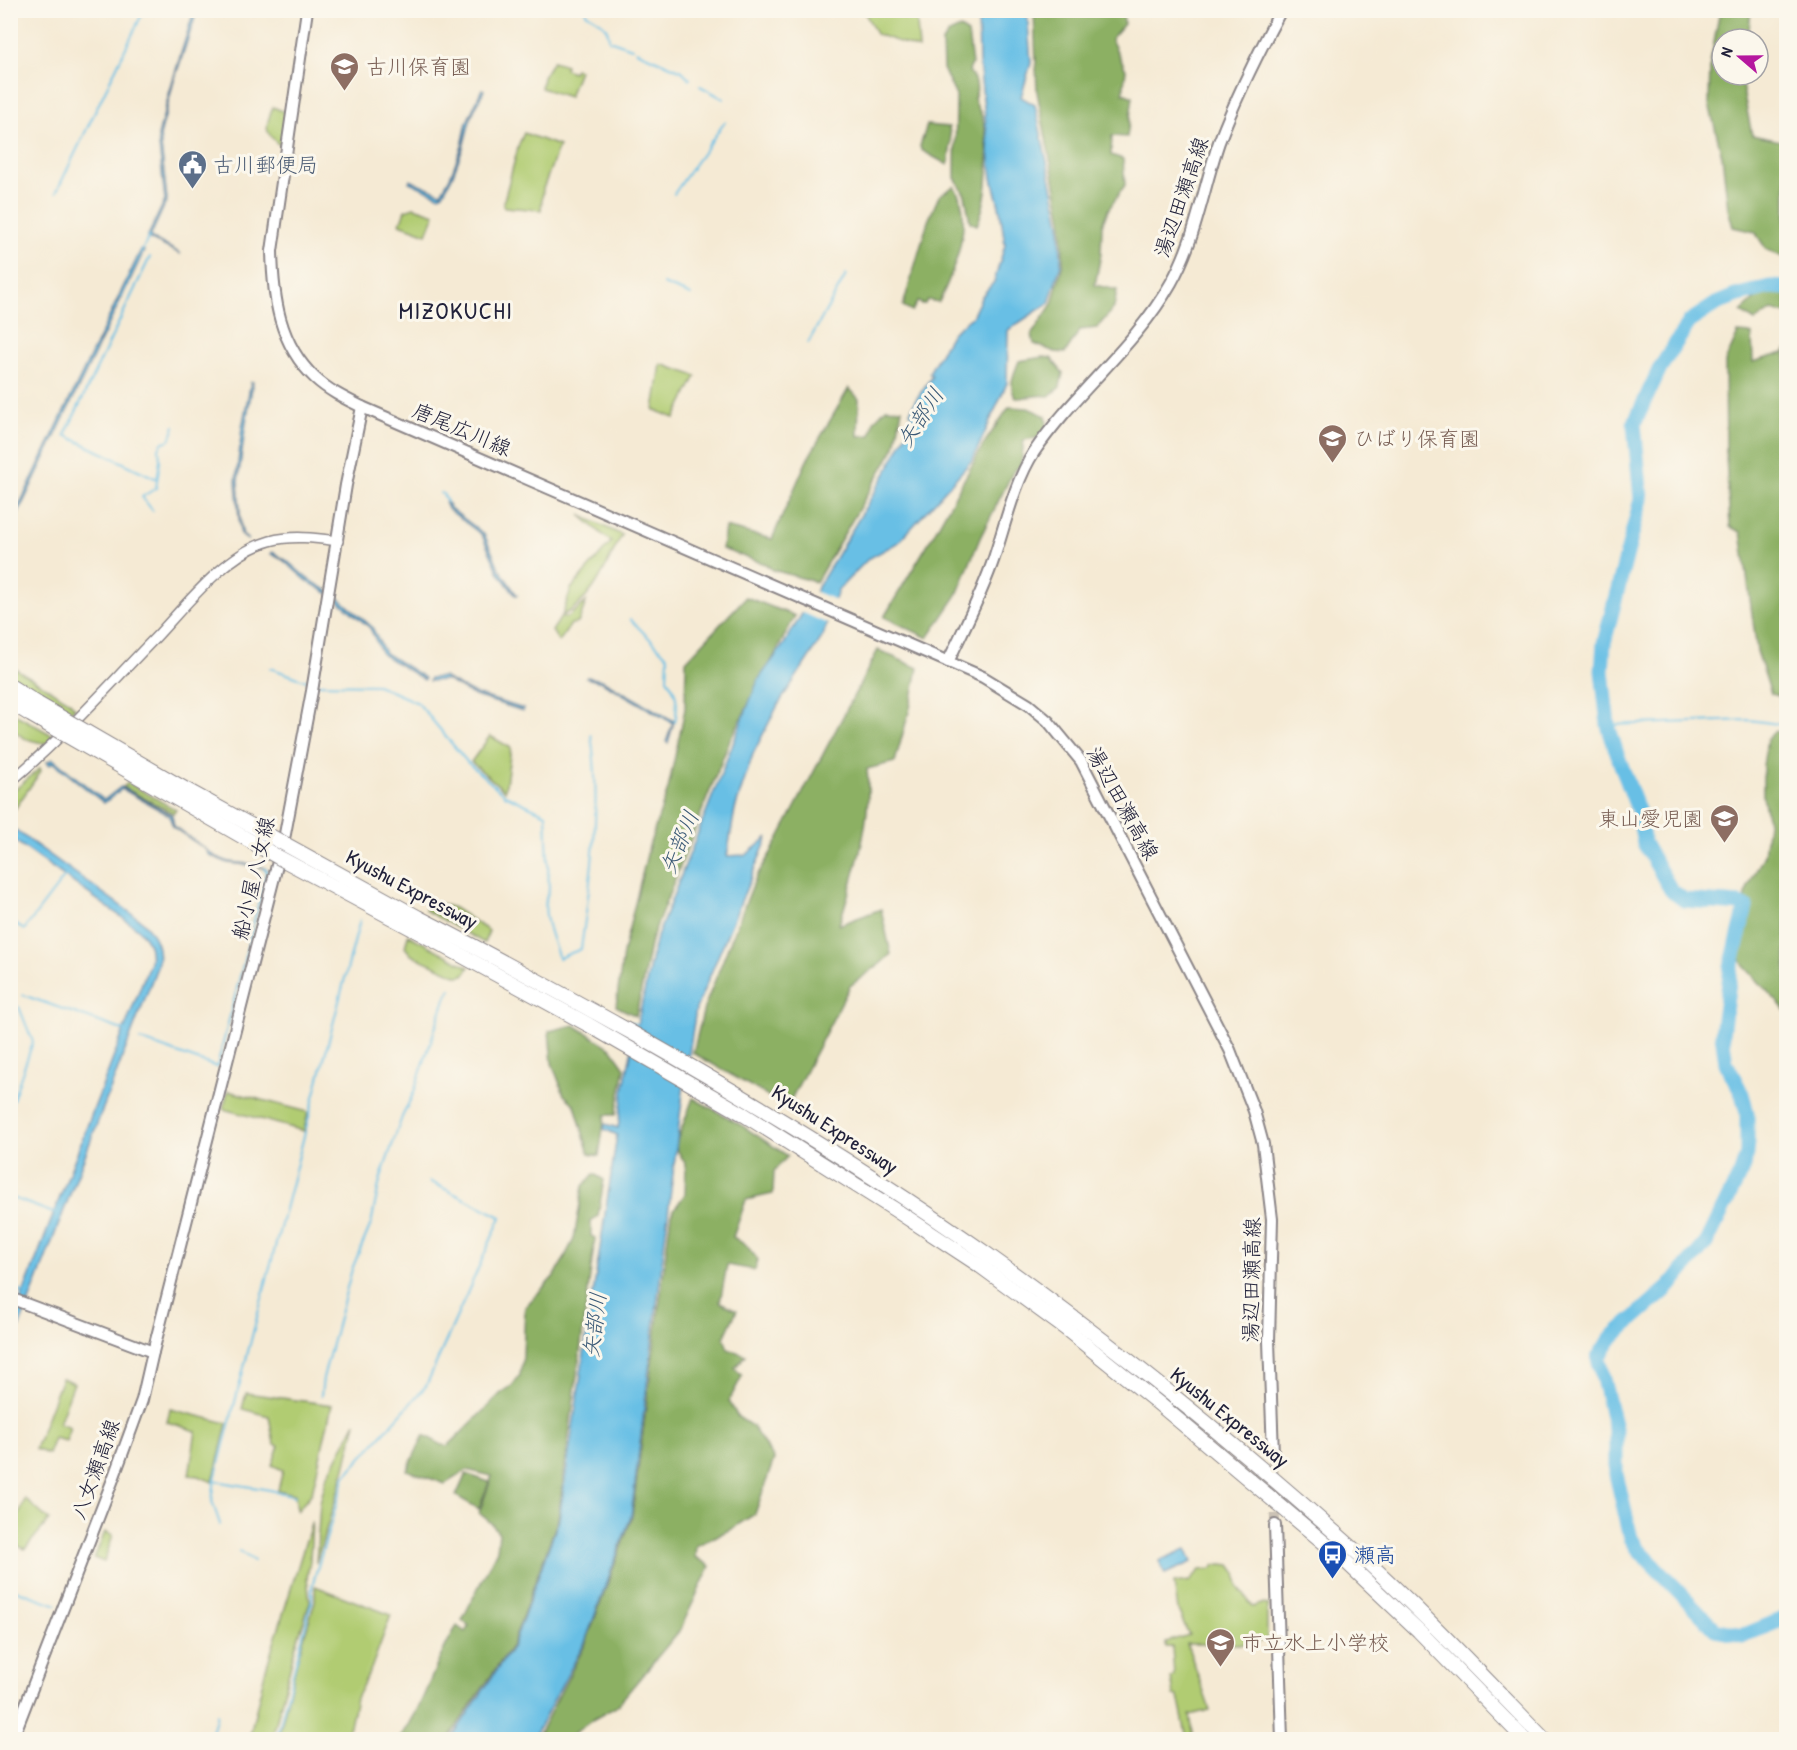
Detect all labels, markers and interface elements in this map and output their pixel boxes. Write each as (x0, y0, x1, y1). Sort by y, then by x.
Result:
north arrow (1710, 27, 1770, 87)
text: N (1714, 44, 1738, 60)
school or university icon: 古川保育園 (329, 50, 361, 92)
place label: 古川保育園 (366, 52, 471, 81)
street label: 湯辺田瀬高線 (1147, 133, 1215, 261)
public building icon: 古川郵便局 (176, 148, 208, 190)
place label: 古川郵便局 (213, 150, 318, 179)
district label: MIZOKUCHI (399, 294, 513, 326)
water label: 矢部川 (889, 381, 951, 453)
street label: 唐尾広川線 (408, 395, 516, 463)
school or university icon: ひばり保育園 (1317, 422, 1349, 464)
place label: ひばり保育園 (1354, 424, 1480, 453)
street label: 湯辺田瀬高線 (1080, 741, 1166, 865)
school or university icon: 東山愛児園 (1708, 802, 1740, 844)
place label: 東山愛児園 (1598, 804, 1703, 833)
water label: 矢部川 (652, 806, 706, 878)
street label: 船小屋八女線 (225, 813, 281, 943)
street label: Kyushu Expressway (341, 842, 483, 936)
street label: Kyushu Expressway (766, 1077, 904, 1181)
street label: 湯辺田瀬高線 (1235, 1217, 1267, 1343)
water label: 矢部川 (575, 1290, 613, 1360)
street label: Kyushu Expressway (1164, 1360, 1296, 1474)
street label: 八女瀬高線 (63, 1415, 127, 1523)
bus stop icon: 瀬高 (1317, 1538, 1349, 1580)
place label: 瀬高 (1354, 1540, 1396, 1569)
school or university icon: 市立水上小学校 (1205, 1626, 1237, 1668)
place label: 市立水上小学校 (1242, 1628, 1389, 1657)

